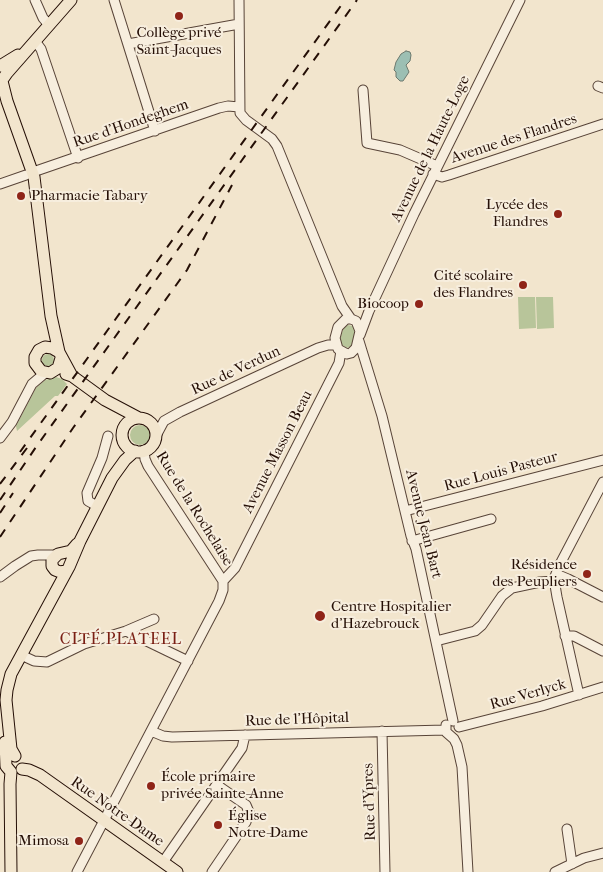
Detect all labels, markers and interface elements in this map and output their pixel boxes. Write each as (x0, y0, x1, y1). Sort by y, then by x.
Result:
marker: Collège privé Saint-Jacques (173, 10, 185, 22)
place label: Collège privé Saint-Jacques (136, 24, 222, 59)
street label: Avenue de la Haute-Loge (388, 73, 474, 225)
street label: Rue d'Hondeghem (71, 96, 191, 152)
street label: Avenue des Flandres (449, 110, 579, 168)
place label: Pharmacie Tabary (31, 187, 148, 205)
marker: Pharmacie Tabary (15, 190, 27, 202)
place label: Lycée des Flandres (486, 196, 548, 231)
marker: Lycée des Flandres (552, 208, 564, 220)
place label: Cité scolaire des Flandres (433, 267, 513, 302)
marker: Cité scolaire des Flandres (517, 279, 529, 291)
place label: Biocoop (357, 295, 409, 313)
marker: Biocoop (413, 298, 425, 310)
street label: Rue de Verdun (189, 342, 283, 400)
street label: Avenue Masson Beau (239, 388, 317, 516)
street label: Rue de la Rochelaise (151, 448, 237, 570)
street label: Rue Louis Pasteur (442, 448, 560, 496)
street label: Avenue Jean Bart (401, 468, 445, 580)
place label: Résidence des Peupliers (492, 556, 577, 591)
marker: Résidence des Peupliers (581, 568, 593, 580)
place label: Centre Hospitalier d'Hazebrouck (331, 598, 451, 633)
marker: Centre Hospitalier d'Hazebrouck (313, 609, 327, 623)
district label: CITÉ PLATEEL (58, 630, 184, 650)
street label: Rue Verlyck (488, 676, 568, 714)
street label: Rue de l'Hôpital (245, 709, 349, 731)
street label: Rue d'Ypres (360, 763, 380, 841)
place label: École primaire privée Sainte-Anne (161, 768, 284, 803)
street label: Rue Notre-Dame (67, 773, 167, 851)
marker: École primaire privée Sainte-Anne (145, 780, 157, 792)
place label: Église Notre-Dame (228, 807, 308, 842)
marker: Église Notre-Dame (212, 819, 224, 831)
place label: Mimosa (18, 832, 69, 850)
marker: Mimosa (73, 835, 85, 847)

